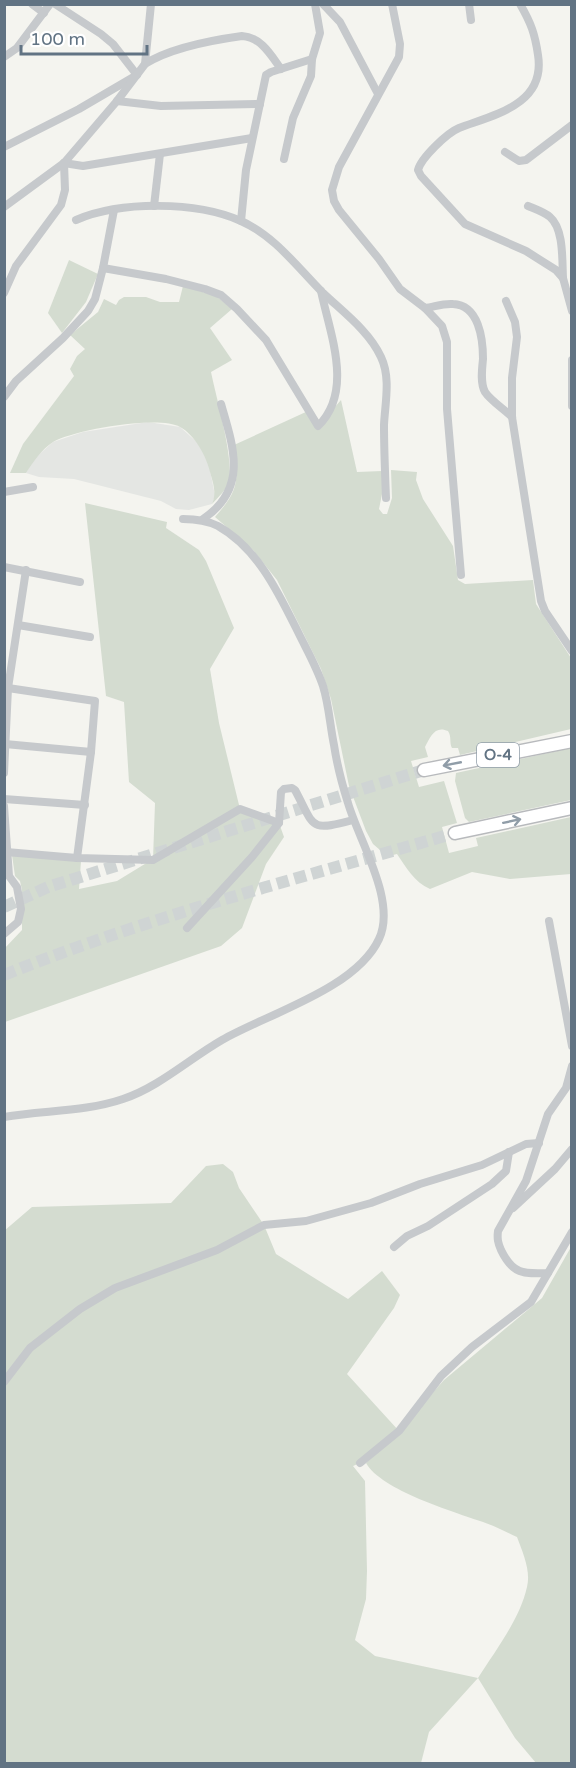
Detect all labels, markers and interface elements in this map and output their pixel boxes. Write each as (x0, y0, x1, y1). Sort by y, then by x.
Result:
scale bar (21, 18, 147, 56)
text: 100 m (30, 28, 85, 50)
road number: O-4 (477, 743, 519, 767)
one-way arrow (443, 759, 462, 771)
one-way arrow (502, 815, 522, 826)

